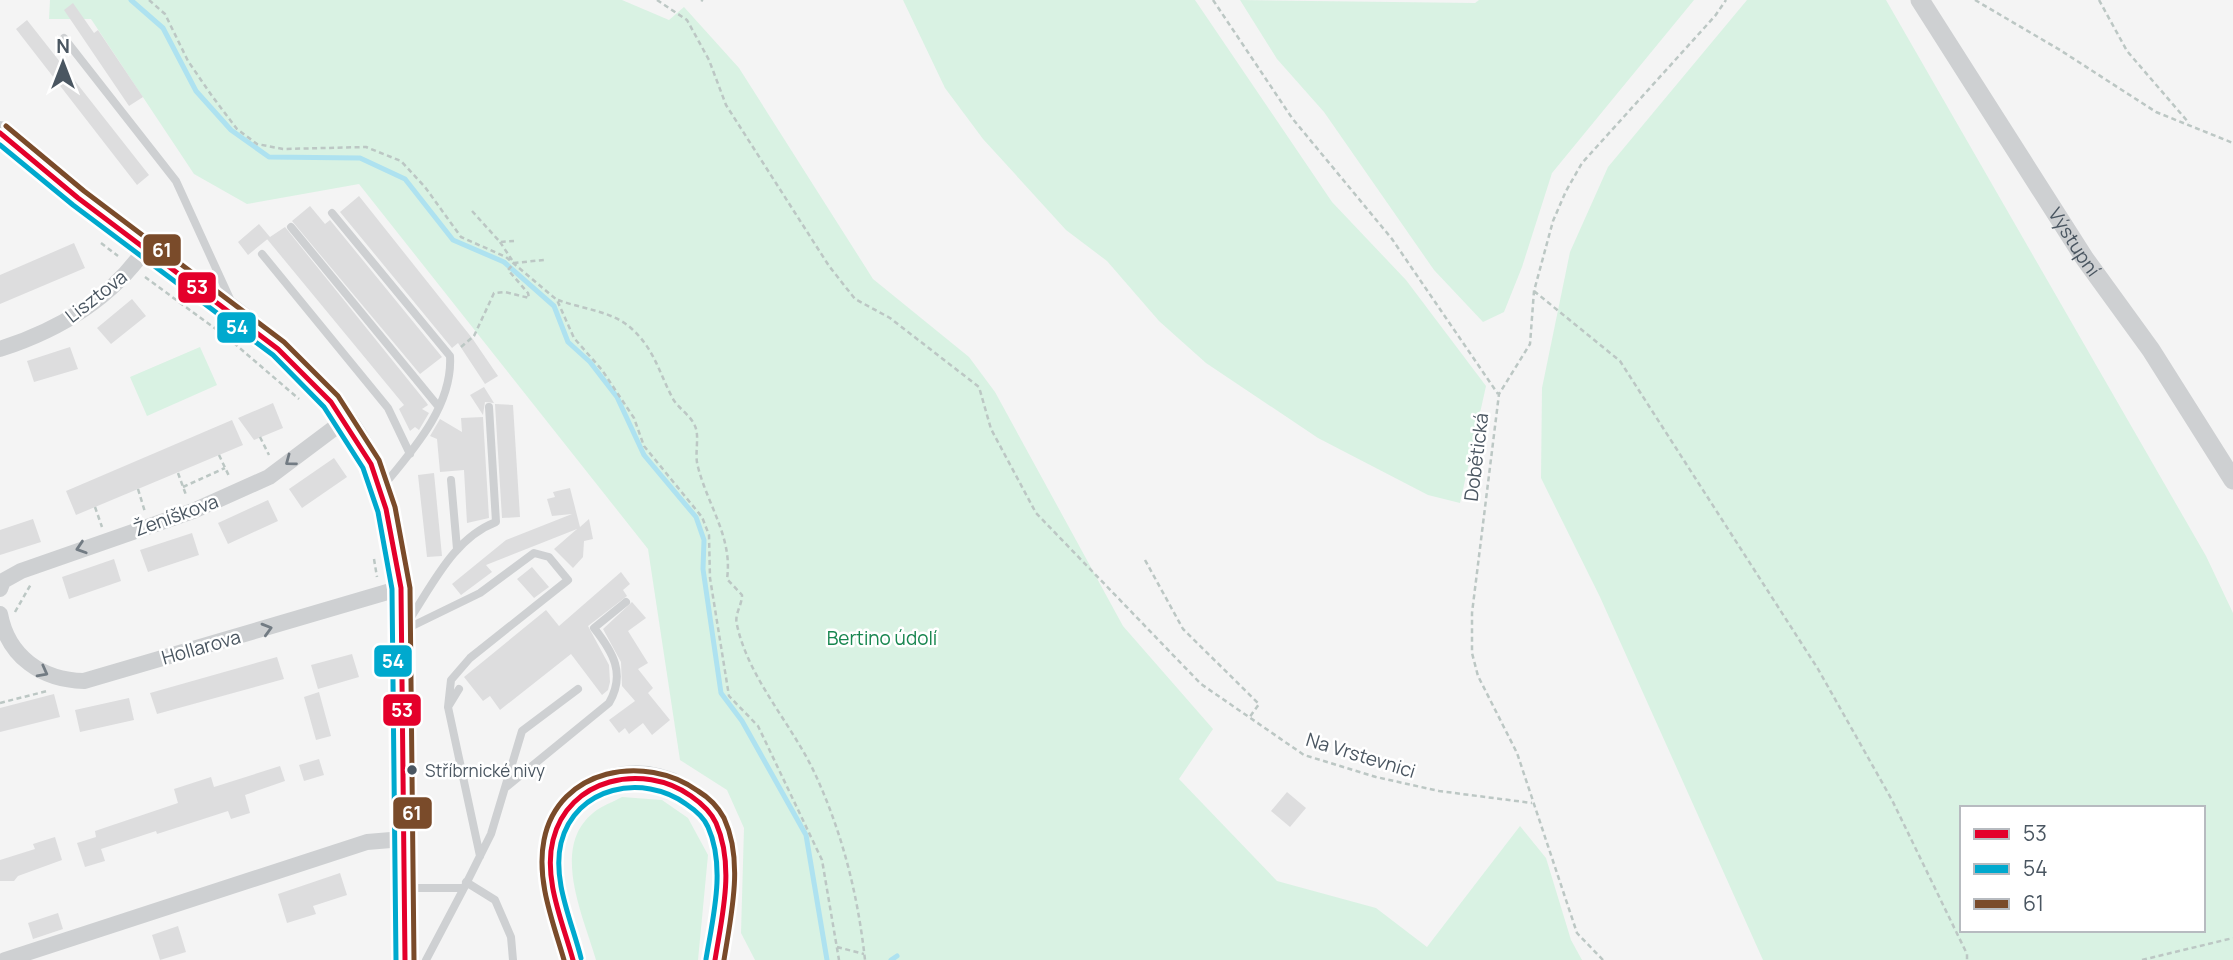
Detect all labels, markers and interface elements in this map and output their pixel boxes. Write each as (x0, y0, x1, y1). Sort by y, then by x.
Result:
north arrow (28, 28, 98, 98)
text: N (56, 33, 70, 59)
street label: Výstupní (2042, 202, 2106, 282)
line badge: 61 (142, 233, 182, 267)
text: 61 (152, 237, 172, 263)
street label: Lisztova (60, 264, 132, 328)
line badge: 53 (177, 271, 217, 304)
text: 53 (186, 274, 208, 300)
line badge: 54 (216, 311, 257, 344)
text: 54 (226, 314, 248, 340)
street label: Dobětická (1458, 411, 1494, 503)
one-way arrow (285, 453, 298, 466)
street label: Ženíškova (130, 488, 222, 542)
one-way arrow (76, 540, 88, 554)
one-way arrow (261, 622, 273, 637)
street label: Hollarova (159, 623, 243, 671)
park label: Bertino údolí (827, 625, 937, 651)
line badge: 54 (373, 644, 413, 678)
text: 54 (382, 648, 404, 674)
one-way arrow (35, 663, 48, 677)
line badge: 53 (382, 693, 422, 727)
text: 53 (391, 697, 413, 723)
street label: Na Vrstevnici (1303, 726, 1419, 784)
place label: Stříbrnické nivy (425, 759, 545, 782)
marker: Stříbrnické nivy (405, 763, 419, 777)
line badge: 61 (392, 796, 433, 830)
text: 61 (402, 800, 422, 826)
legend (1960, 806, 2205, 932)
text: 53 (2023, 819, 2047, 847)
text: 54 (2023, 854, 2048, 882)
text: 61 (2023, 889, 2044, 917)

